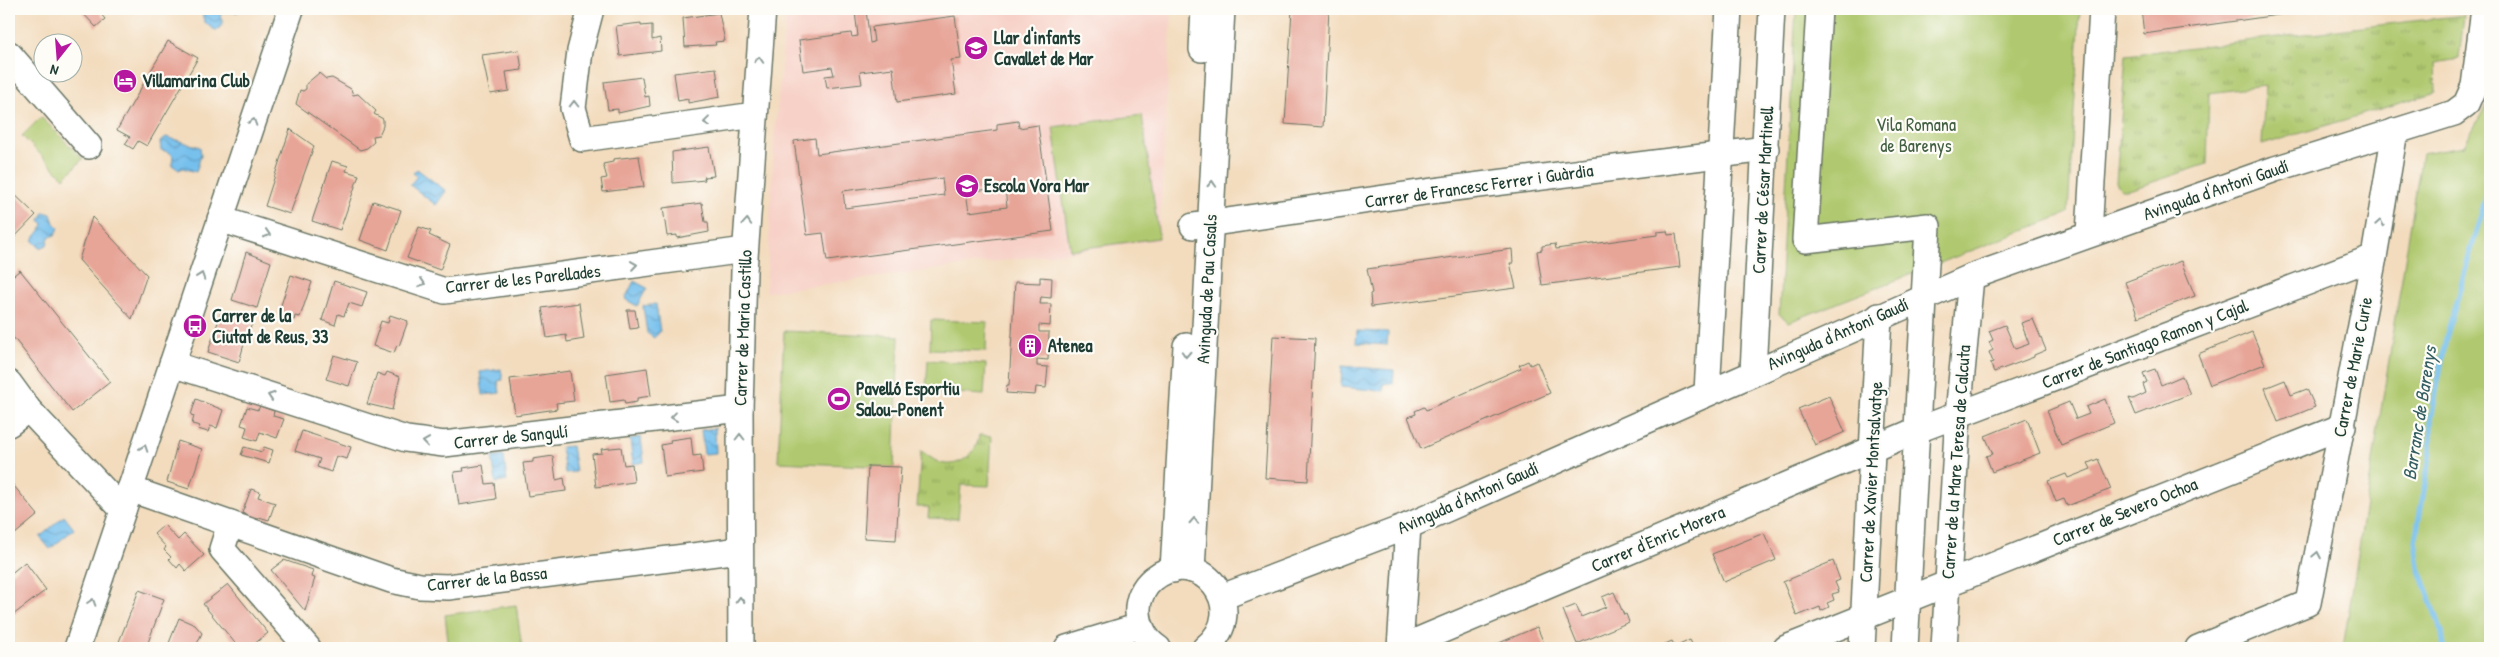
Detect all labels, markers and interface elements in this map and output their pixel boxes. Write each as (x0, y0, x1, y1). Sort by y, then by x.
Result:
place label: Llar d'infants Cavallet de Mar (994, 25, 1094, 71)
north arrow (32, 32, 82, 82)
school or university icon: Llar d'infants Cavallet de Mar (963, 35, 989, 61)
one-way arrow (754, 56, 765, 64)
text: N (47, 61, 60, 81)
hotel icon: Villamarina Club (112, 68, 138, 94)
place label: Villamarina Club (142, 68, 250, 93)
one-way arrow (569, 100, 579, 108)
street label: Carrer de César Martinell (1746, 105, 1779, 274)
park label: Vila Romana de Barenys (1876, 112, 1956, 158)
one-way arrow (702, 116, 710, 127)
one-way arrow (247, 119, 257, 127)
street label: Avinguda d'Antoni Gaudí (2140, 153, 2292, 226)
street label: Carrer de Francesc Ferrer i Guàrdia (1363, 157, 1595, 214)
school or university icon: Escola Vora Mar (954, 173, 980, 199)
place label: Escola Vora Mar (984, 173, 1089, 198)
one-way arrow (1207, 180, 1218, 188)
street label: Avinguda de Pau Casals (1190, 214, 1223, 364)
one-way arrow (742, 218, 753, 226)
one-way arrow (2374, 219, 2384, 228)
one-way arrow (262, 229, 270, 239)
street label: Carrer de Maria Castillo (727, 249, 758, 407)
street label: Carrer de les Parellades (444, 258, 602, 299)
one-way arrow (629, 261, 638, 271)
one-way arrow (195, 273, 205, 281)
one-way arrow (417, 278, 425, 288)
street label: Avinguda d'Antoni Gaudí (1763, 291, 1912, 376)
street label: Carrer de Santiago Ramon y Cajal (2038, 293, 2252, 394)
street label: Carrer de Marie Curie (2327, 295, 2378, 439)
place label: Carrer de la Ciutat de Reus, 33 (212, 303, 328, 349)
bus stop icon: Carrer de la Ciutat de Reus, 33 (182, 313, 208, 339)
building icon: Atenea (1017, 333, 1043, 359)
place label: Atenea (1048, 333, 1093, 358)
water label: Barranc de Barenys (2396, 343, 2443, 482)
street label: Carrer de la Mare Teresa de Calcuta (1935, 344, 1976, 580)
one-way arrow (1180, 351, 1191, 359)
place label: Pavelló Esportiu Salou-Ponent (856, 376, 960, 422)
street label: Carrer de Xavier Montsalvatge (1853, 381, 1888, 583)
sports icon: Pavelló Esportiu Salou-Ponent (826, 386, 852, 412)
one-way arrow (267, 391, 275, 401)
one-way arrow (670, 411, 678, 422)
street label: Carrer de Sangulí (453, 418, 569, 455)
one-way arrow (735, 433, 745, 440)
one-way arrow (422, 437, 430, 448)
one-way arrow (138, 444, 148, 453)
street label: Avinguda d'Antoni Gaudí (1393, 455, 1542, 540)
street label: Carrer de Severo Ochoa (2049, 471, 2201, 552)
street label: Carrer d'Enric Morera (1587, 499, 1729, 578)
one-way arrow (1189, 517, 1200, 525)
one-way arrow (2312, 551, 2322, 560)
street label: Carrer de la Bassa (426, 560, 548, 597)
one-way arrow (735, 595, 746, 603)
one-way arrow (86, 598, 96, 607)

